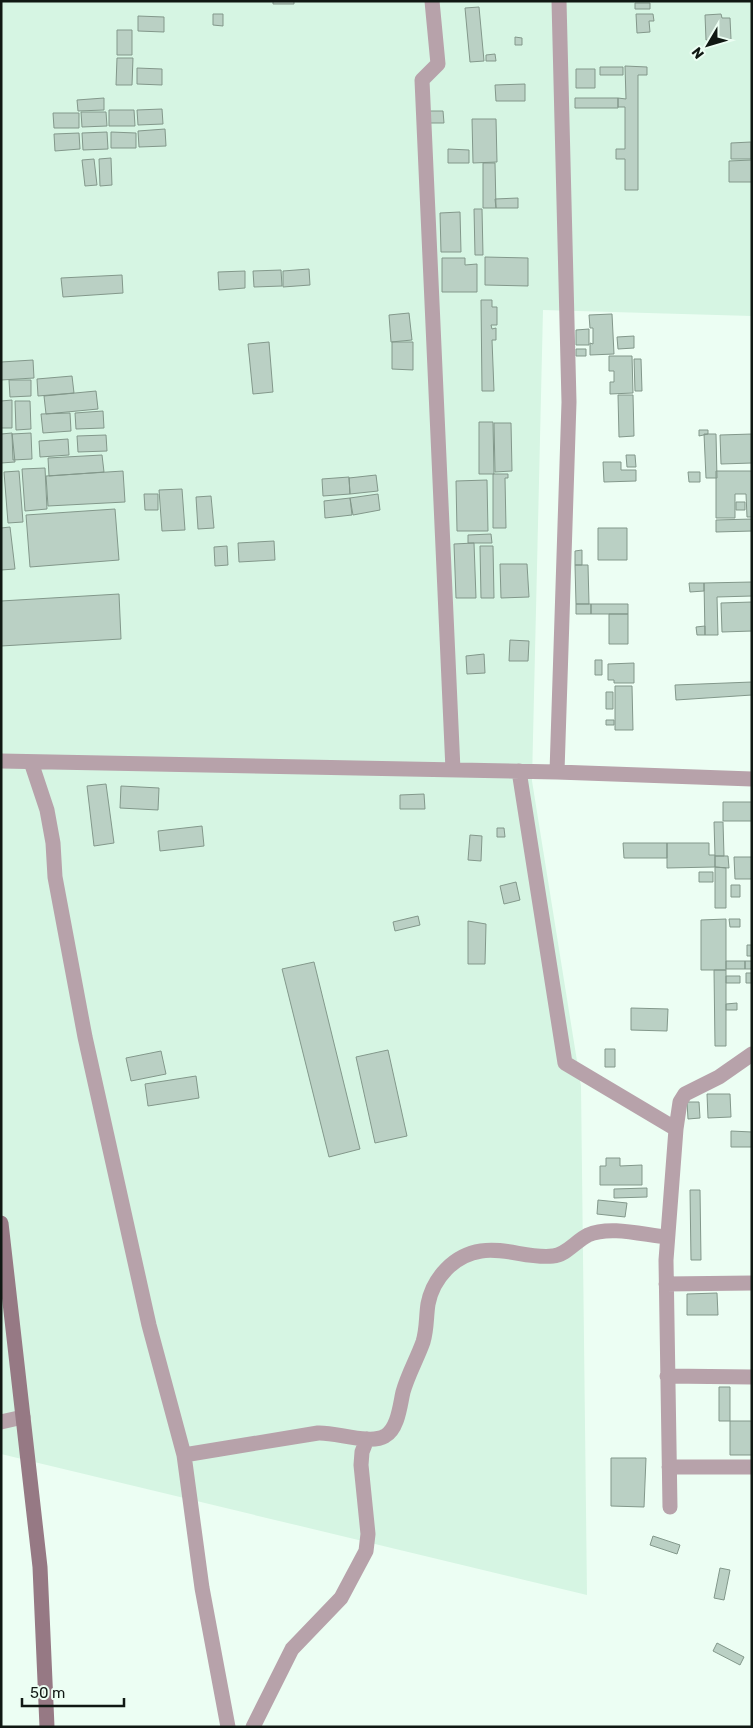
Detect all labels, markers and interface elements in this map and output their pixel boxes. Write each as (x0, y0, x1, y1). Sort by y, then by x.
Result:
north arrow (683, 20, 733, 70)
text: N (688, 43, 708, 62)
scale bar (22, 1676, 125, 1708)
text: 50 m (30, 1684, 65, 1702)

